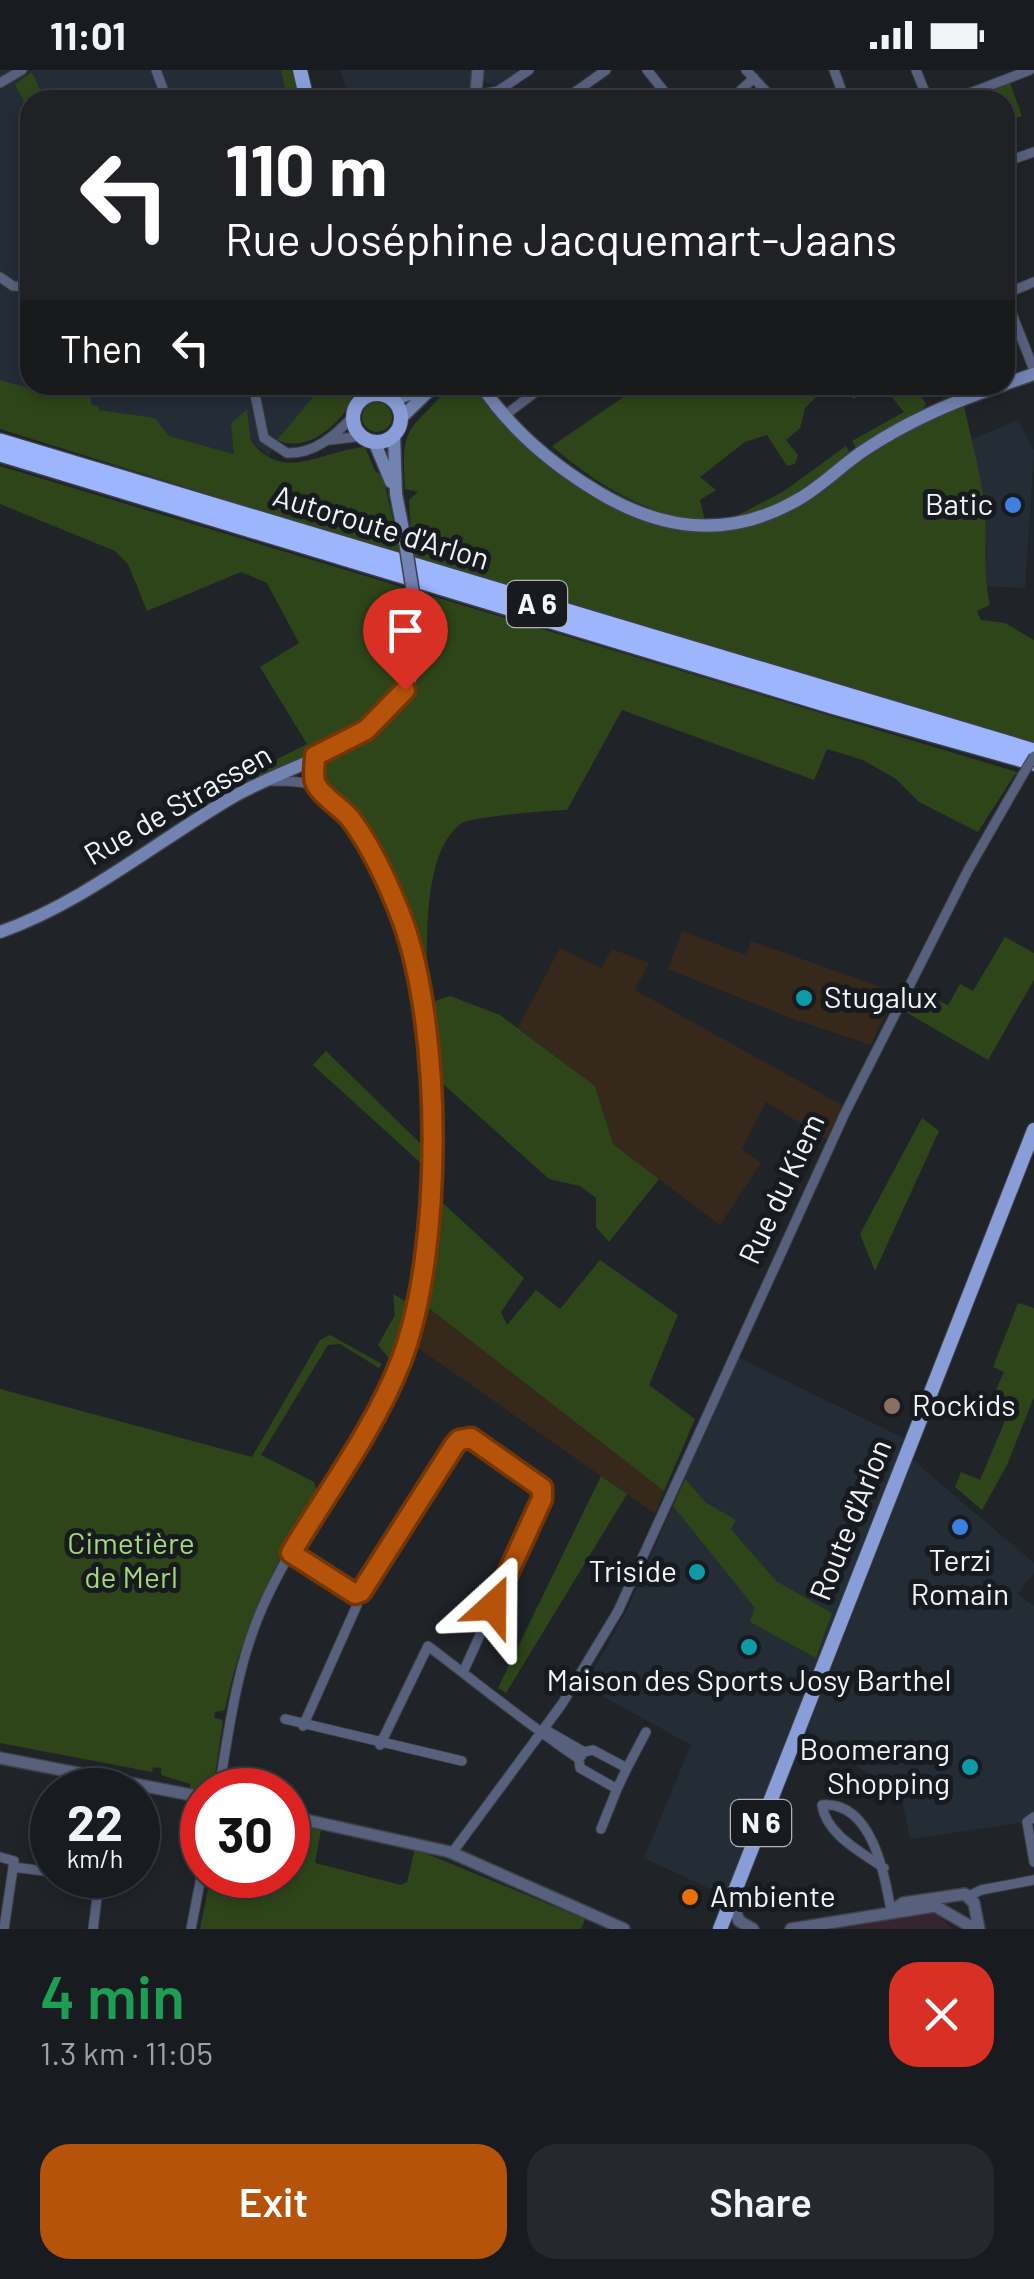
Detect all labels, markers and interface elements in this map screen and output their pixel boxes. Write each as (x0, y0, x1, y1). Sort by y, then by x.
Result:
text: 11:01 (50, 12, 126, 58)
text: 110 m (225, 126, 387, 210)
icon: left (60, 130, 190, 260)
text: Rue Joséphine Jacquemart-Jaans (225, 211, 897, 265)
icon: left (163, 320, 218, 375)
text: Then (60, 325, 143, 371)
street label: Autoroute d'Arlon (269, 476, 494, 576)
place label: Batic (925, 485, 993, 521)
marker: Batic (1002, 494, 1024, 516)
road number: A 6 (507, 581, 567, 627)
pin (363, 588, 448, 691)
icon: arrive (378, 603, 433, 658)
street label: Rue de Strassen (77, 735, 277, 871)
place label: Stugalux (824, 978, 937, 1014)
marker: Stugalux (793, 987, 815, 1009)
street label: Rue du Kiem (730, 1107, 831, 1269)
place label: Rockids (912, 1386, 1016, 1422)
marker: Rockids (881, 1395, 903, 1417)
street label: Route d'Arlon (801, 1434, 898, 1605)
marker: Terzi Romain (949, 1516, 971, 1538)
park label: Cimetière de Merl (67, 1524, 195, 1594)
place label: Terzi Romain (911, 1541, 1009, 1611)
place label: Triside (589, 1552, 677, 1588)
position arrow (441, 1554, 545, 1658)
marker: Triside (686, 1561, 708, 1583)
marker: Maison des Sports Josy Barthel (738, 1636, 760, 1658)
place label: Maison des Sports Josy Barthel (547, 1661, 951, 1697)
place label: Boomerang Shopping (799, 1730, 950, 1800)
marker: Boomerang Shopping (959, 1756, 981, 1778)
speed limit sign: 30 (180, 1768, 310, 1898)
text: 22 (67, 1791, 123, 1851)
road number: N 6 (731, 1800, 791, 1846)
text: km/h (67, 1843, 123, 1873)
place label: Ambiente (710, 1877, 836, 1913)
marker: Ambiente (679, 1886, 701, 1908)
text: 4 min (40, 1959, 185, 2031)
button: close (889, 1962, 994, 2067)
text: 1.3 km · 11:05 (40, 2033, 213, 2071)
button: Exit (40, 2144, 507, 2259)
button: Share (527, 2144, 994, 2259)

